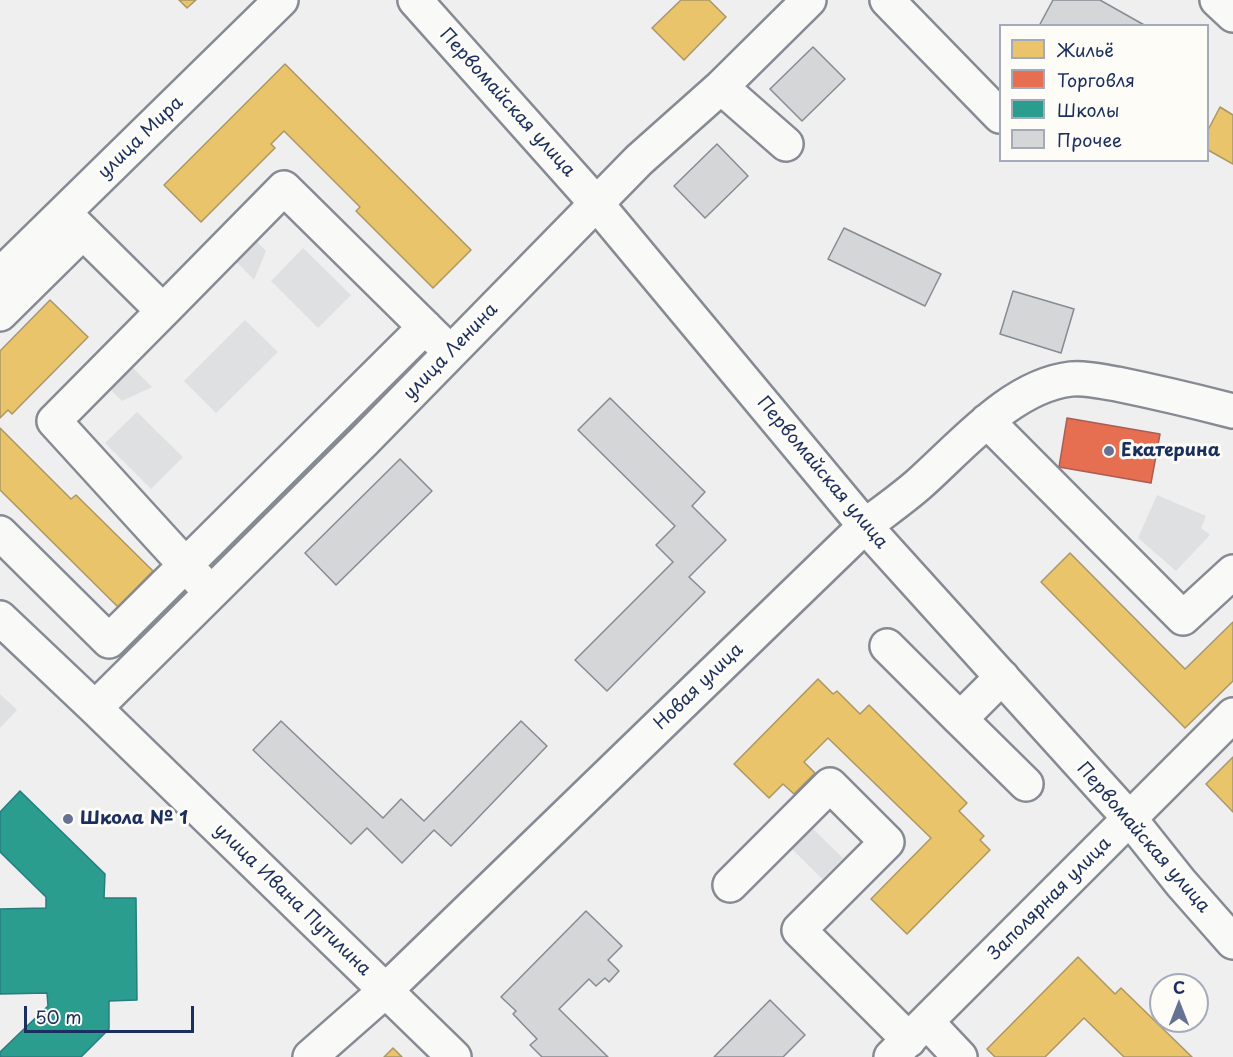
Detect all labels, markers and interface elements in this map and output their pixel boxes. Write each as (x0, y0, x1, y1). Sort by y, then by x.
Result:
street label: Первомайская улица (435, 24, 579, 182)
legend (999, 24, 1209, 162)
text: Жильё (1057, 36, 1114, 63)
text: Торговля (1057, 66, 1135, 93)
street label: улица Мира (94, 92, 188, 184)
text: Школы (1057, 96, 1120, 123)
text: Прочее (1057, 126, 1122, 153)
street label: улица Ленина (399, 299, 503, 405)
street label: Первомайская улица (752, 393, 892, 553)
place label: Екатерина (1121, 440, 1220, 462)
marker: Екатерина (1102, 444, 1116, 458)
street label: Новая улица (650, 639, 748, 735)
street label: Первомайская улица (1072, 759, 1214, 917)
place label: Школа № 1 (80, 808, 188, 830)
marker: Школа № 1 (61, 812, 75, 826)
street label: улица Ивана Путилина (209, 819, 375, 981)
street label: Заполярная улица (984, 833, 1116, 965)
north arrow (1149, 973, 1209, 1033)
text: С (1173, 975, 1185, 999)
scale bar (27, 994, 196, 1032)
text: 50 m (35, 1003, 82, 1030)

